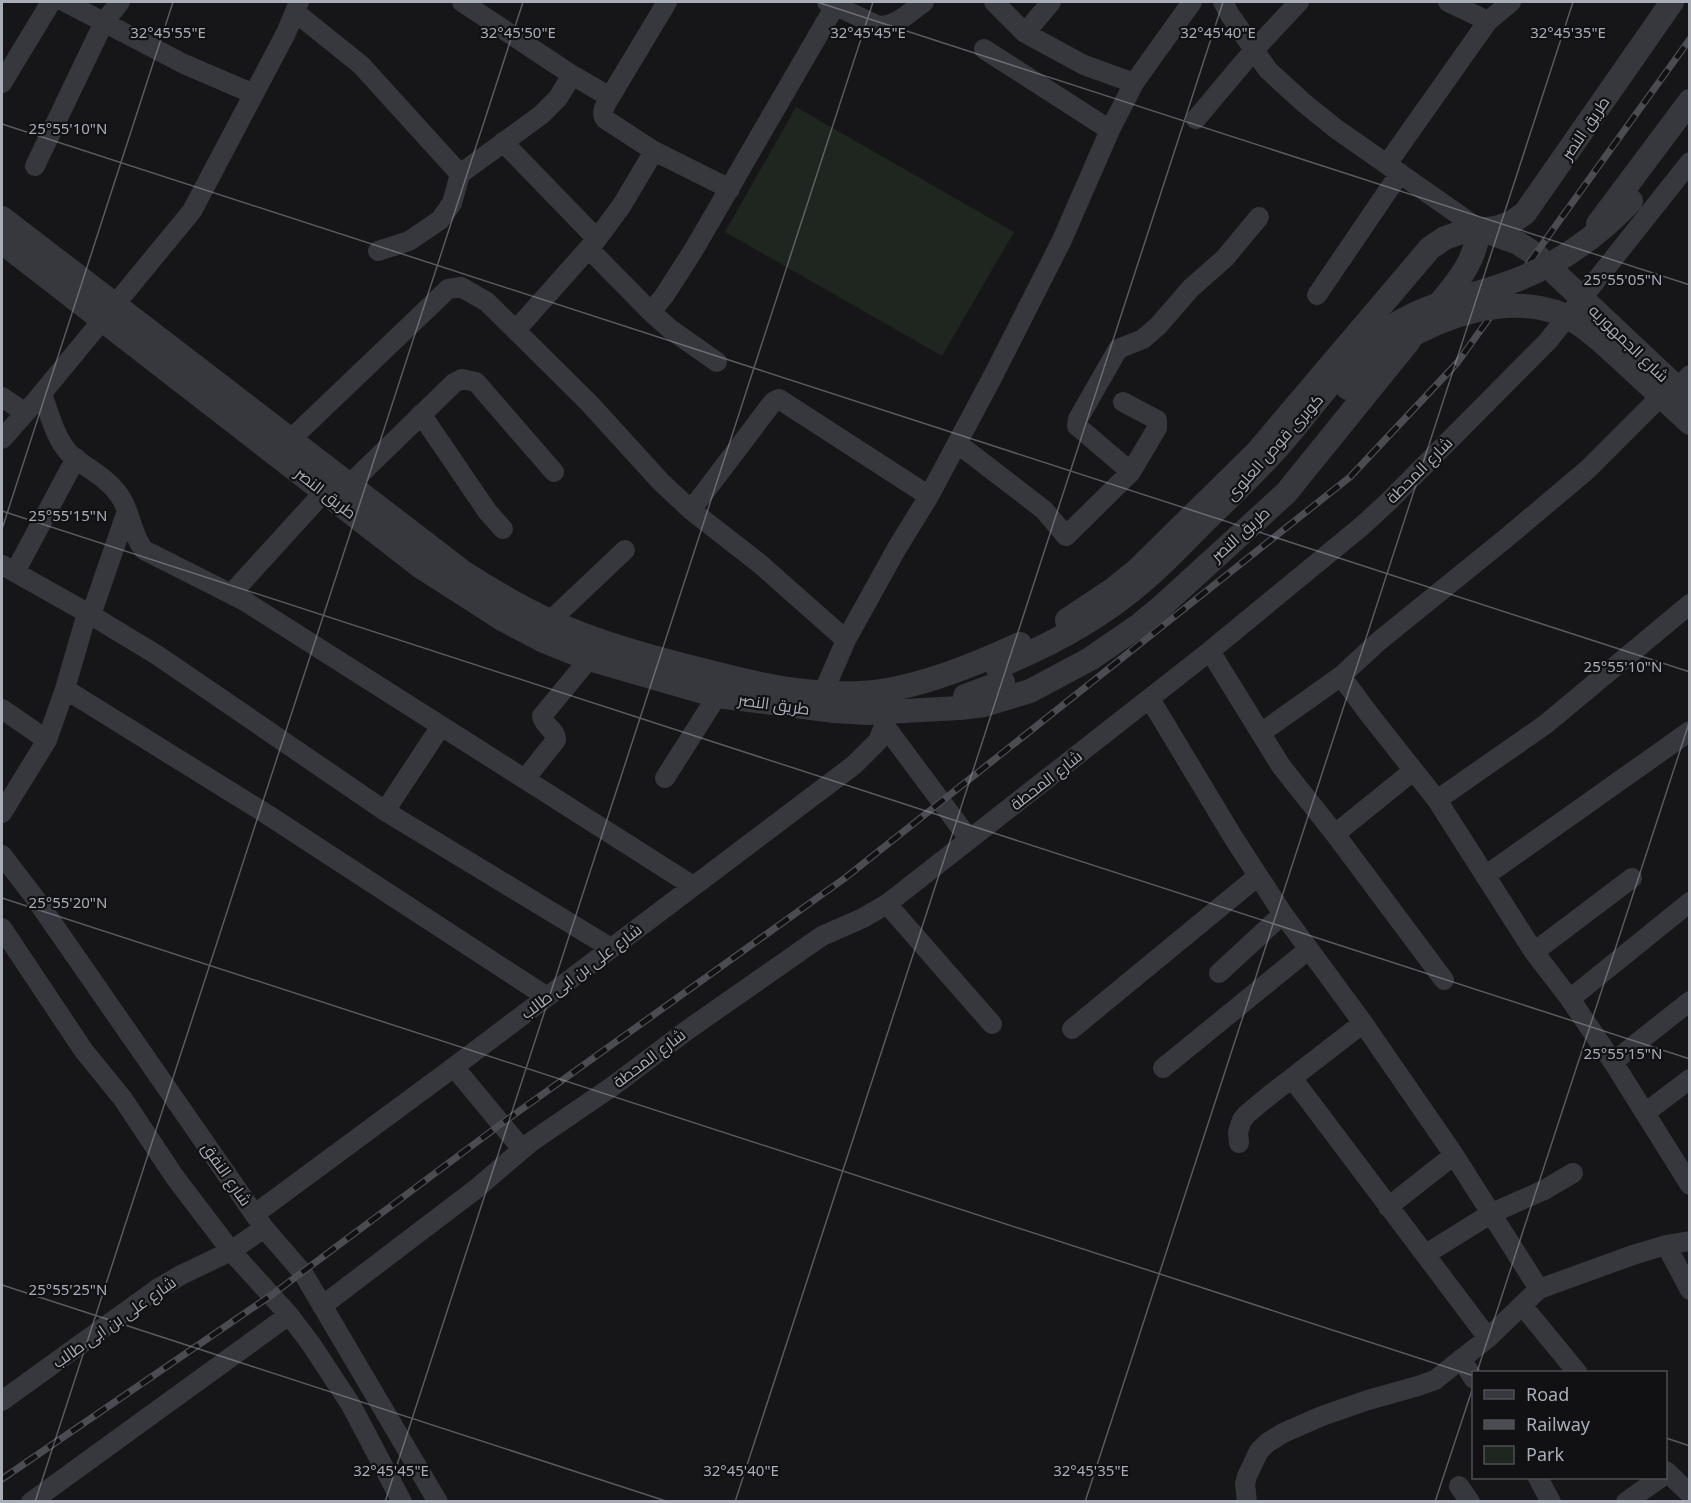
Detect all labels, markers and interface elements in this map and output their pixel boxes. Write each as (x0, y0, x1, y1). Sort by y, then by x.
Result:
text: 32°45'55"E (130, 22, 206, 42)
text: 32°45'50"E (480, 22, 556, 42)
text: 32°45'45"E (830, 22, 906, 42)
text: 32°45'40"E (1180, 22, 1256, 42)
text: 32°45'35"E (1530, 22, 1606, 42)
street label: طريق النصر (1555, 92, 1614, 165)
text: 25°55'10"N (29, 118, 107, 138)
text: 25°55'05"N (1584, 269, 1662, 289)
street label: شارع الجمهوريه (1584, 299, 1674, 387)
street label: كوبرى قوص العلوى (1220, 389, 1328, 505)
street label: شارع المحطة (1381, 432, 1458, 509)
street label: طريق النصر (290, 462, 361, 524)
street label: طريق النصر (1205, 502, 1274, 567)
text: 25°55'15"N (29, 505, 107, 525)
text: 25°55'10"N (1584, 656, 1662, 676)
street label: طريق النصر (736, 688, 811, 720)
street label: شارع المحطة (1006, 745, 1087, 816)
text: 25°55'20"N (29, 892, 107, 912)
street label: شارع على بن ابى طالب (516, 918, 647, 1025)
street label: شارع المحطة (608, 1023, 690, 1093)
text: 25°55'15"N (1584, 1043, 1662, 1063)
street label: شارع النفق (196, 1138, 257, 1211)
street label: شارع على بن ابى طالب (48, 1271, 181, 1374)
text: 25°55'25"N (29, 1279, 107, 1299)
legend (1472, 1371, 1667, 1479)
text: Road (1526, 1382, 1569, 1406)
text: Railway (1526, 1412, 1591, 1436)
text: Park (1526, 1442, 1564, 1466)
text: 32°45'45"E (353, 1460, 429, 1480)
text: 32°45'40"E (703, 1460, 779, 1480)
text: 32°45'35"E (1053, 1460, 1129, 1480)

